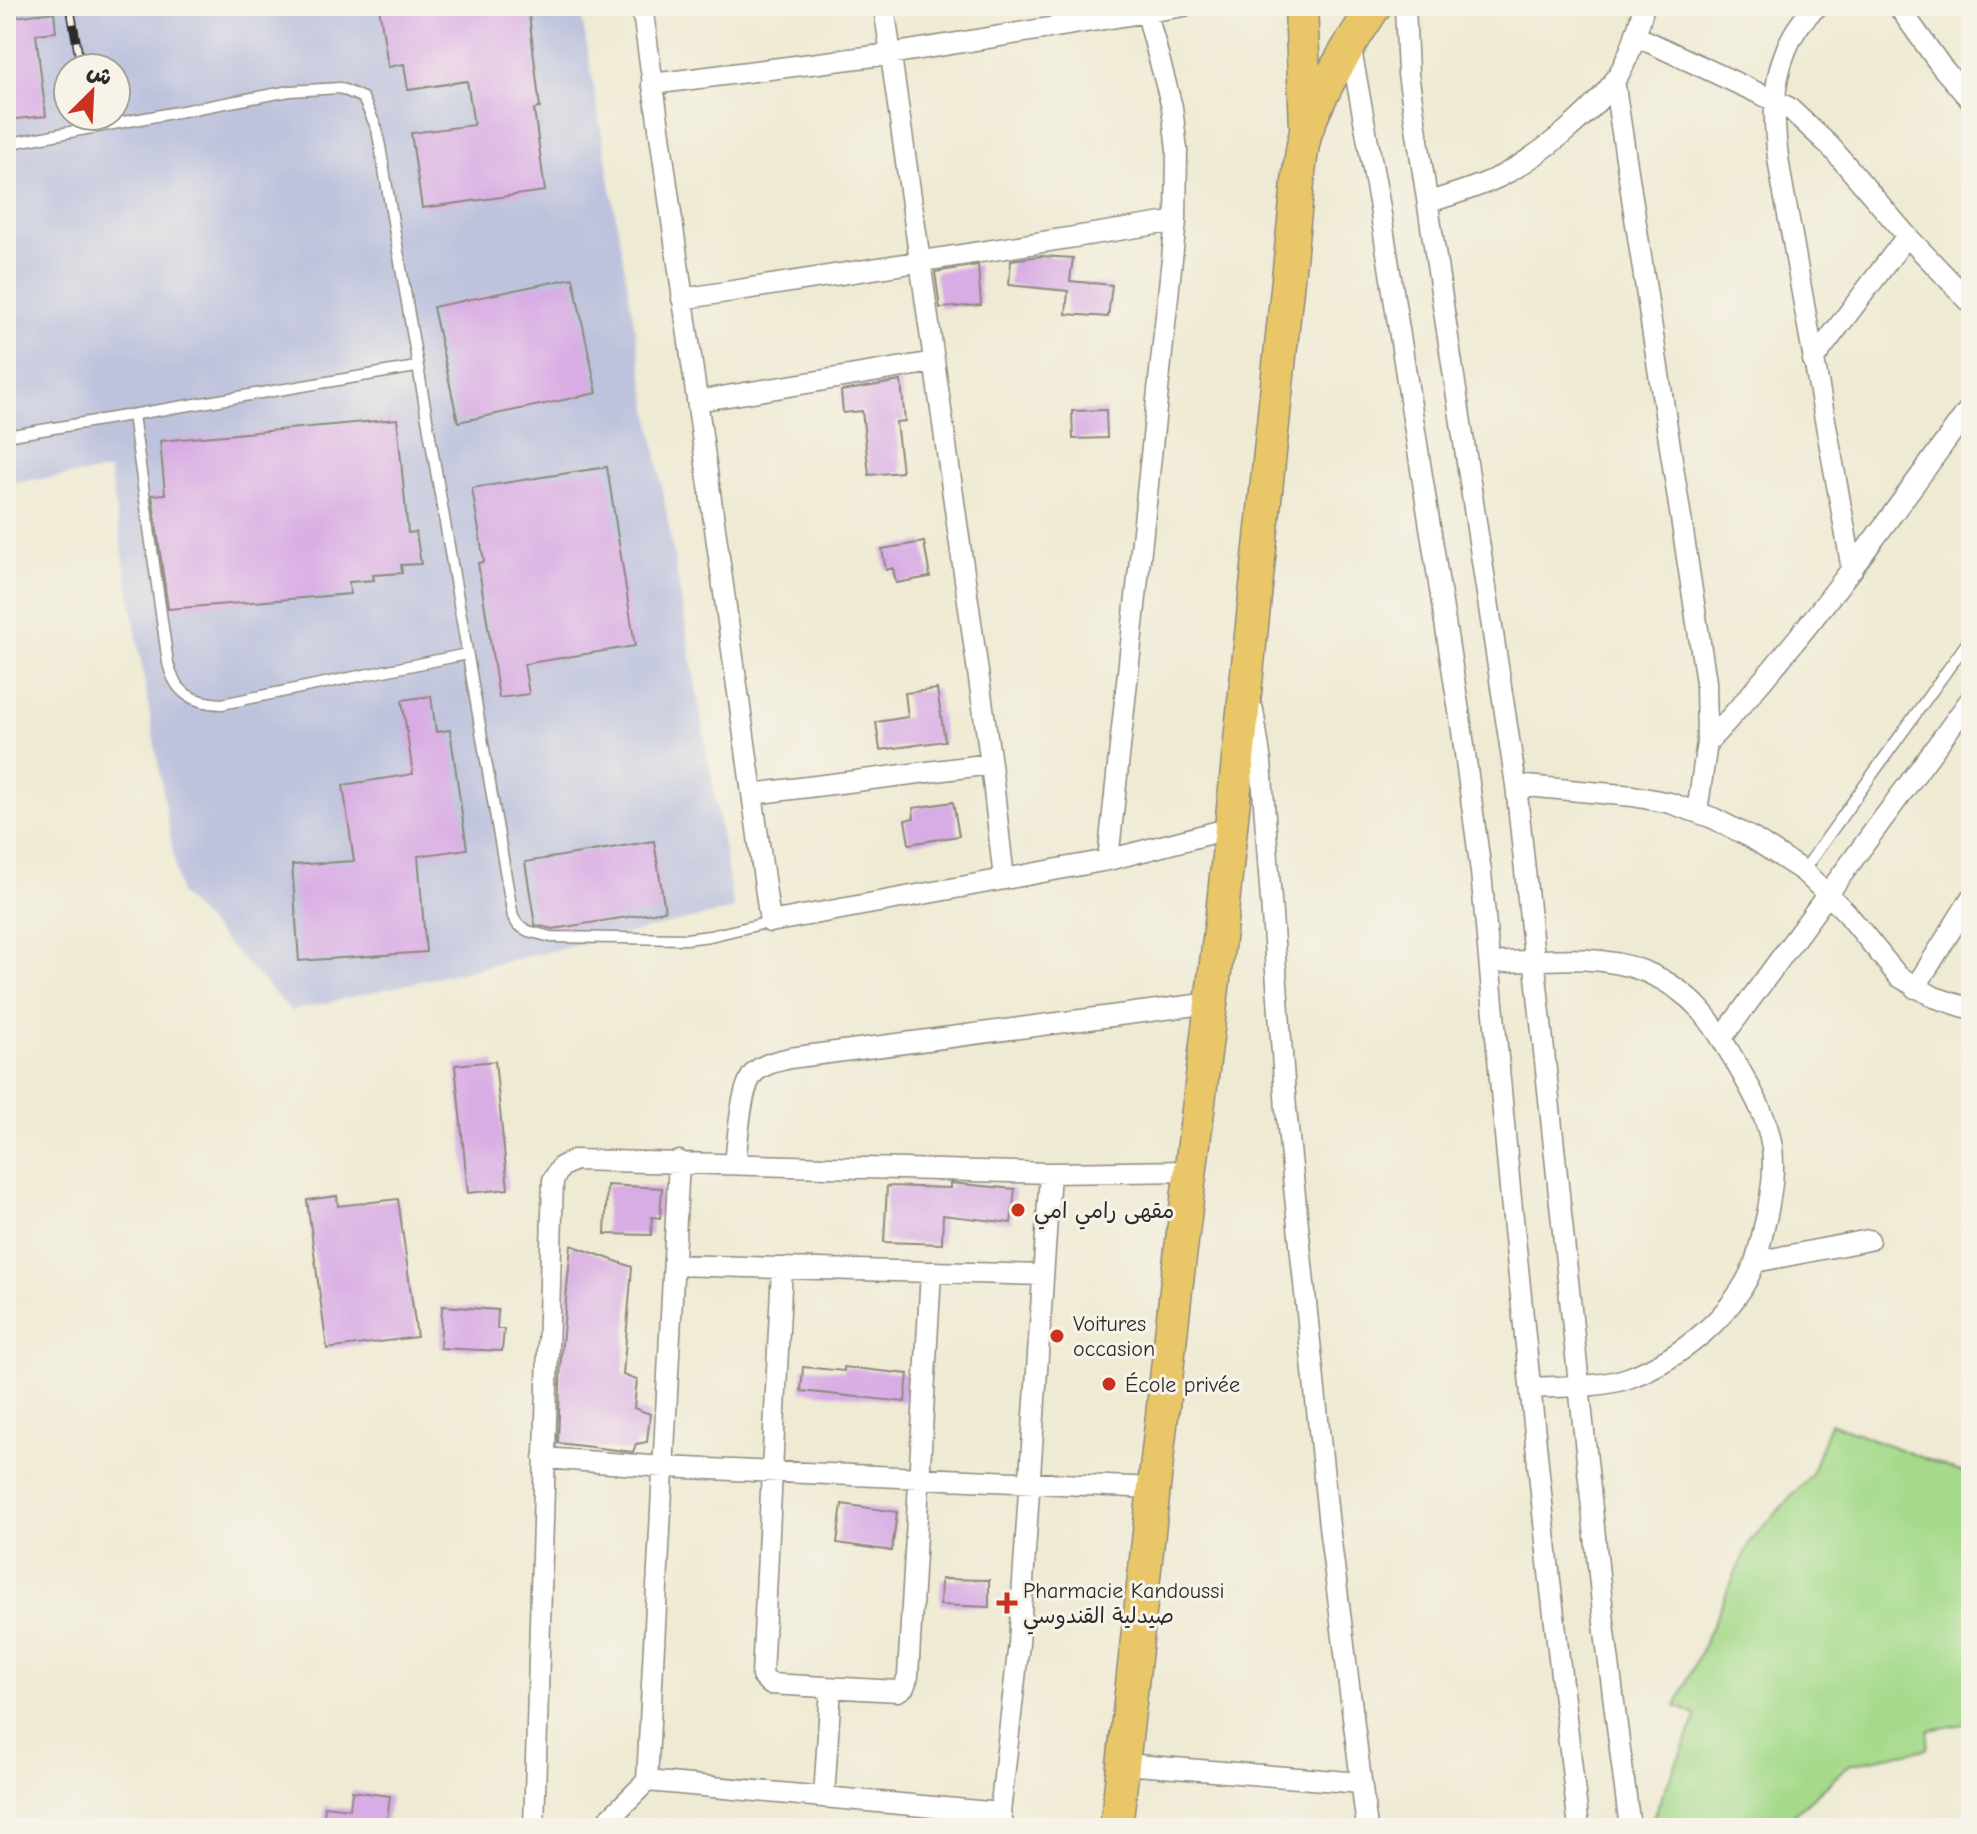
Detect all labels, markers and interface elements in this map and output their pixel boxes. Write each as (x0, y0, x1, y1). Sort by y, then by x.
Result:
north arrow (52, 52, 132, 132)
text: ش (83, 58, 116, 91)
place label: مقهى رامي امي (1034, 1198, 1174, 1230)
marker: مقهى رامي امي (1009, 1201, 1027, 1219)
place label: Voitures occasion (1073, 1311, 1155, 1362)
marker: Voitures occasion (1048, 1327, 1066, 1345)
place label: École privée (1125, 1372, 1240, 1398)
marker: École privée (1100, 1375, 1118, 1393)
place label: Pharmacie Kandoussi صيدلية القندوسي (1023, 1578, 1224, 1635)
marker: Pharmacie Kandoussi صيدلية القندوسي (998, 1594, 1016, 1612)

